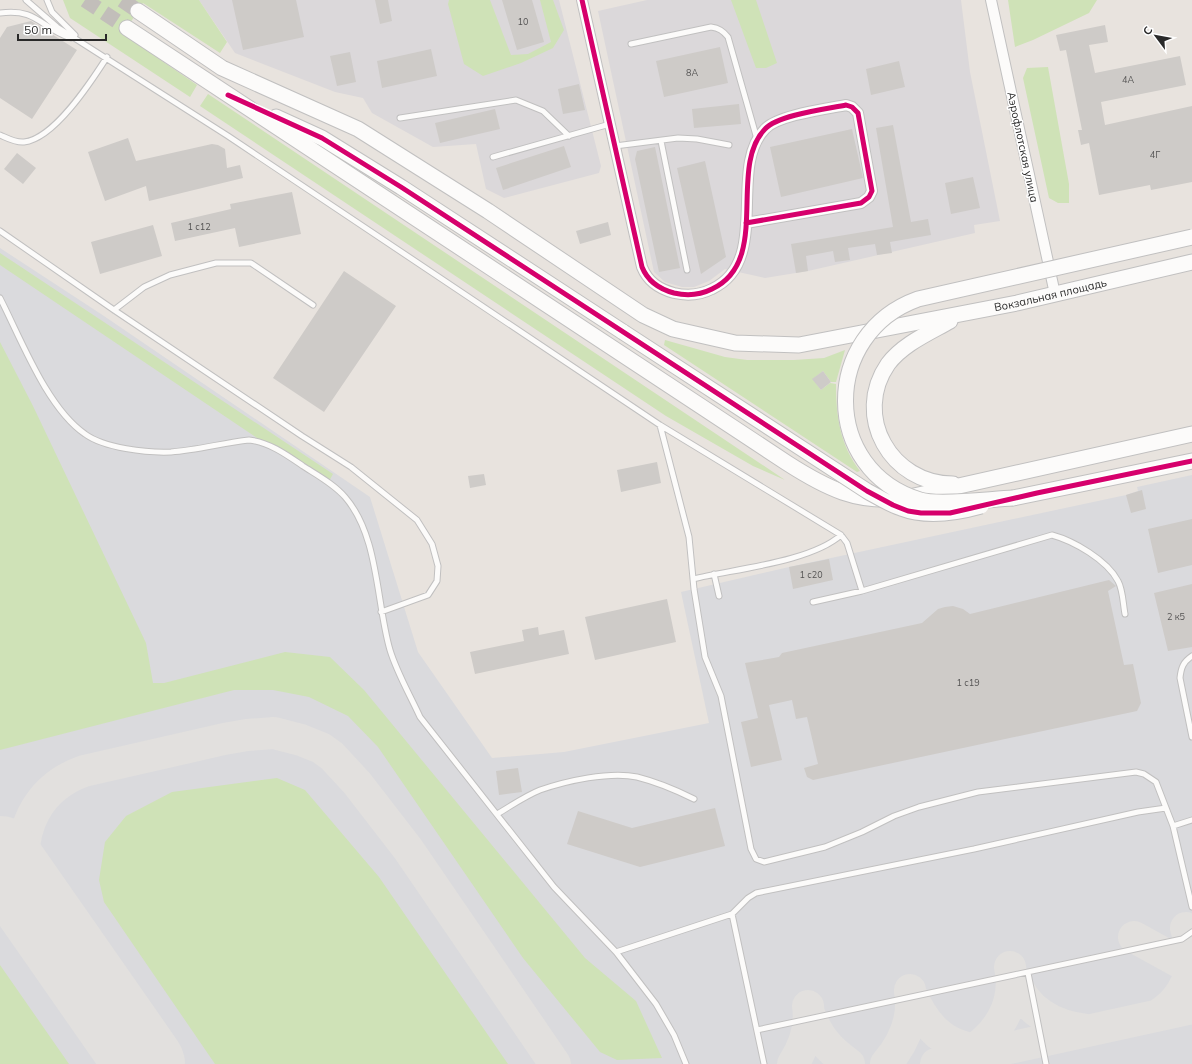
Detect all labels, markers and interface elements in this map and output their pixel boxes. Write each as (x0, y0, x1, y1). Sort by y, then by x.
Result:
scale bar (18, 16, 106, 42)
house number: 10 (518, 16, 528, 27)
north arrow (1136, 16, 1176, 56)
text: 50 m (24, 22, 52, 37)
text: С (1140, 23, 1156, 38)
house number: 8А (686, 67, 698, 78)
house number: 4А (1122, 74, 1134, 85)
street label: Аэрофлотская улица (1004, 90, 1042, 204)
house number: 4Г (1150, 149, 1160, 160)
house number: 1 с12 (187, 221, 211, 232)
street label: Вокзальная площадь (993, 275, 1108, 314)
house number: 1 с20 (799, 569, 823, 580)
house number: 2 к5 (1167, 611, 1186, 622)
house number: 1 с19 (956, 677, 980, 688)

